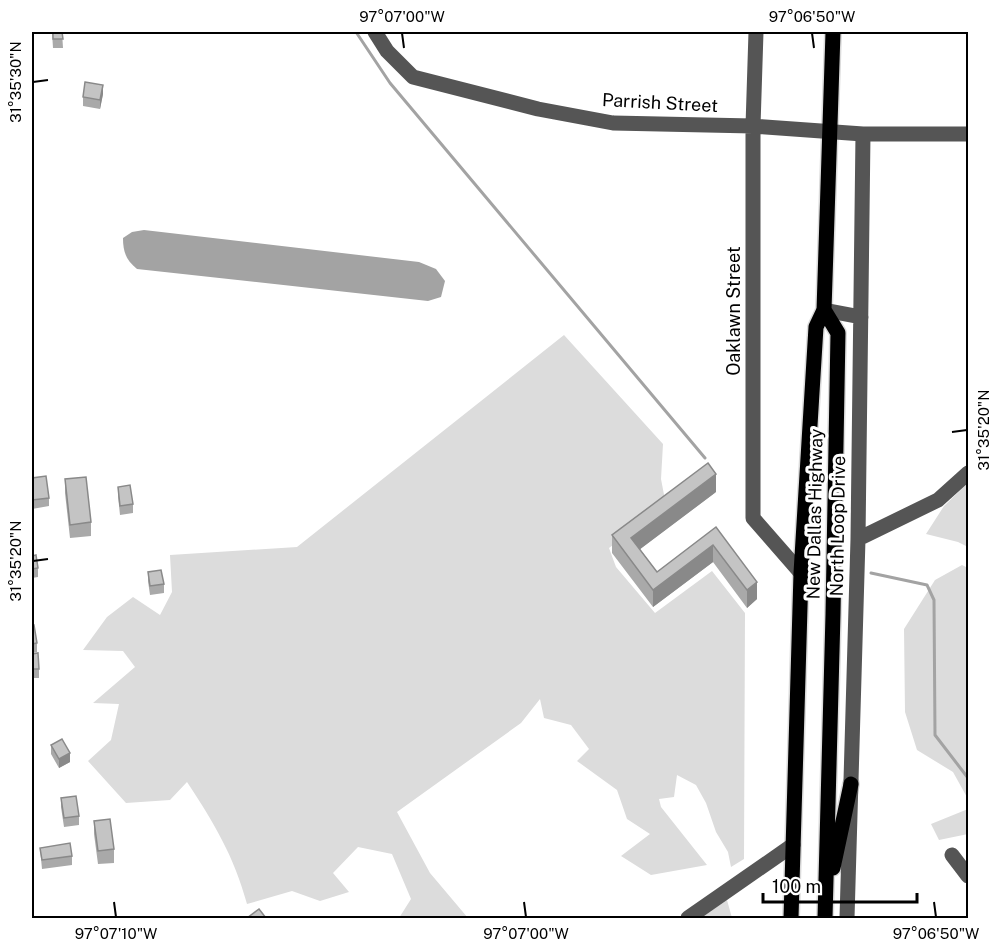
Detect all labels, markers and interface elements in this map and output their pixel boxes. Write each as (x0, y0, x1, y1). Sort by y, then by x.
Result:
text: 97°07'00"W (359, 8, 445, 25)
text: 97°06'50"W (769, 8, 855, 25)
text: 31°35'30"N (7, 41, 24, 123)
street label: Parrish Street (601, 89, 719, 116)
street label: Oaklawn Street (723, 246, 744, 376)
text: 31°35'20"N (975, 389, 992, 471)
street label: New Dallas Highway (803, 428, 826, 600)
street label: North Loop Drive (826, 456, 849, 596)
text: 31°35'20"N (7, 520, 24, 602)
scale bar (763, 866, 918, 904)
text: 100 m (772, 876, 821, 897)
text: 97°07'10"W (75, 925, 157, 942)
text: 97°07'00"W (483, 925, 569, 942)
text: 97°06'50"W (893, 925, 979, 942)

